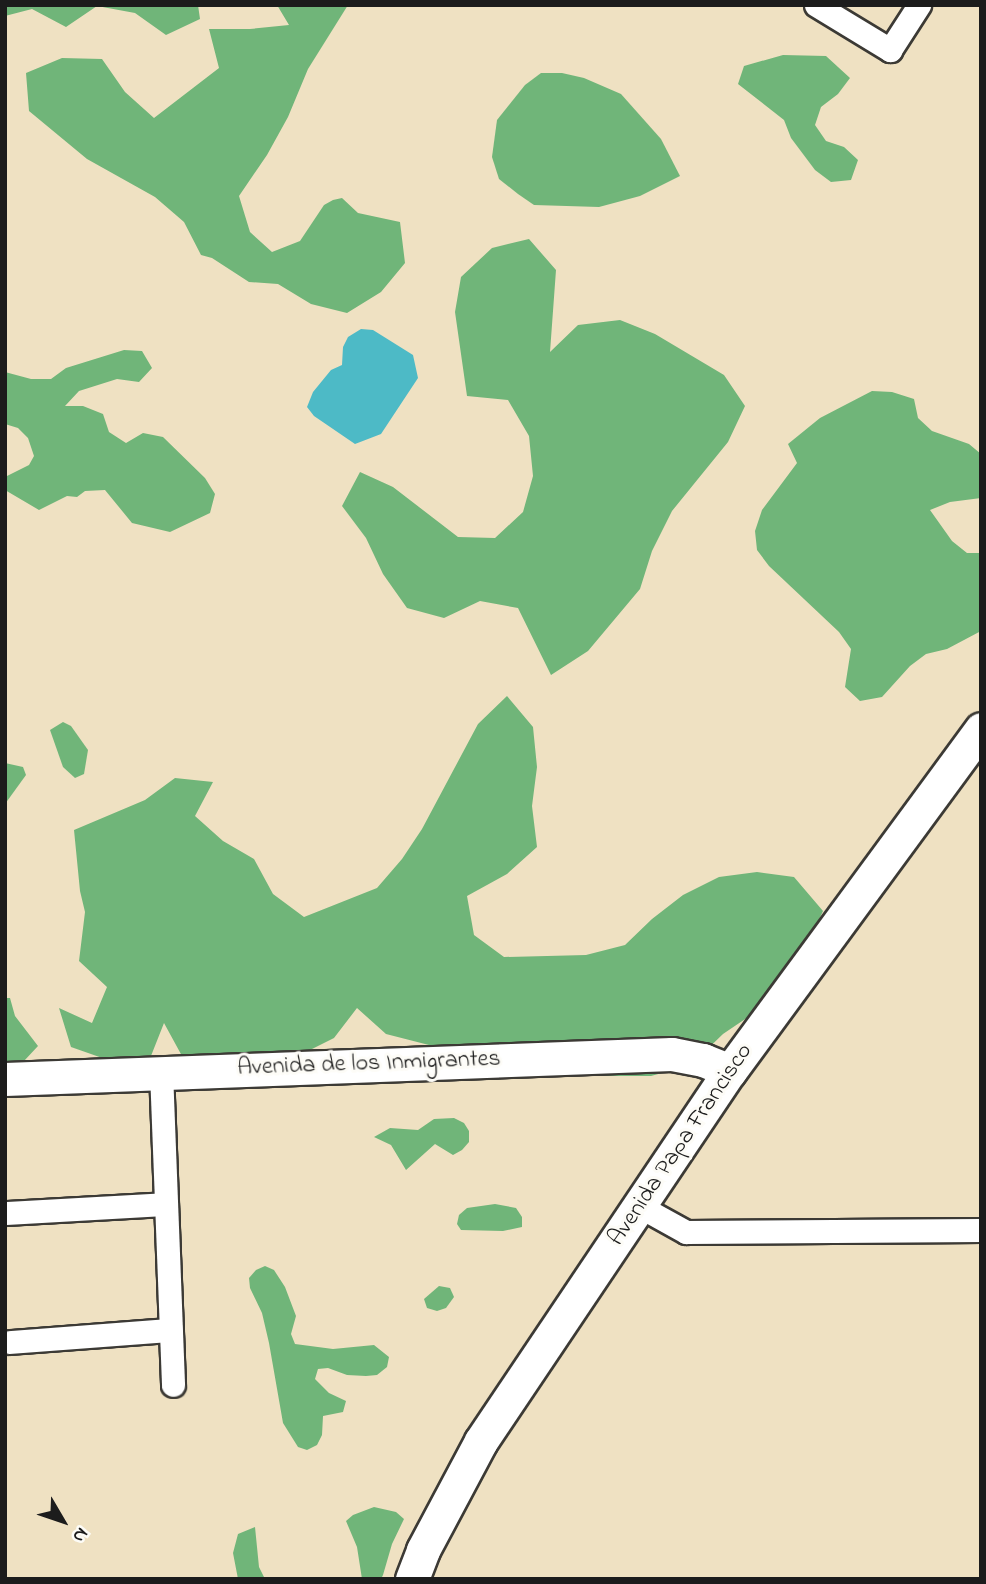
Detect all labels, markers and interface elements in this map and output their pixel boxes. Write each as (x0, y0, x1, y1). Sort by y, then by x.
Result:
street label: Avenida Papa Francisco (603, 1038, 759, 1252)
street label: Avenida de los Inmigrantes (237, 1045, 501, 1083)
north arrow (28, 1486, 98, 1556)
text: N (65, 1521, 94, 1548)

